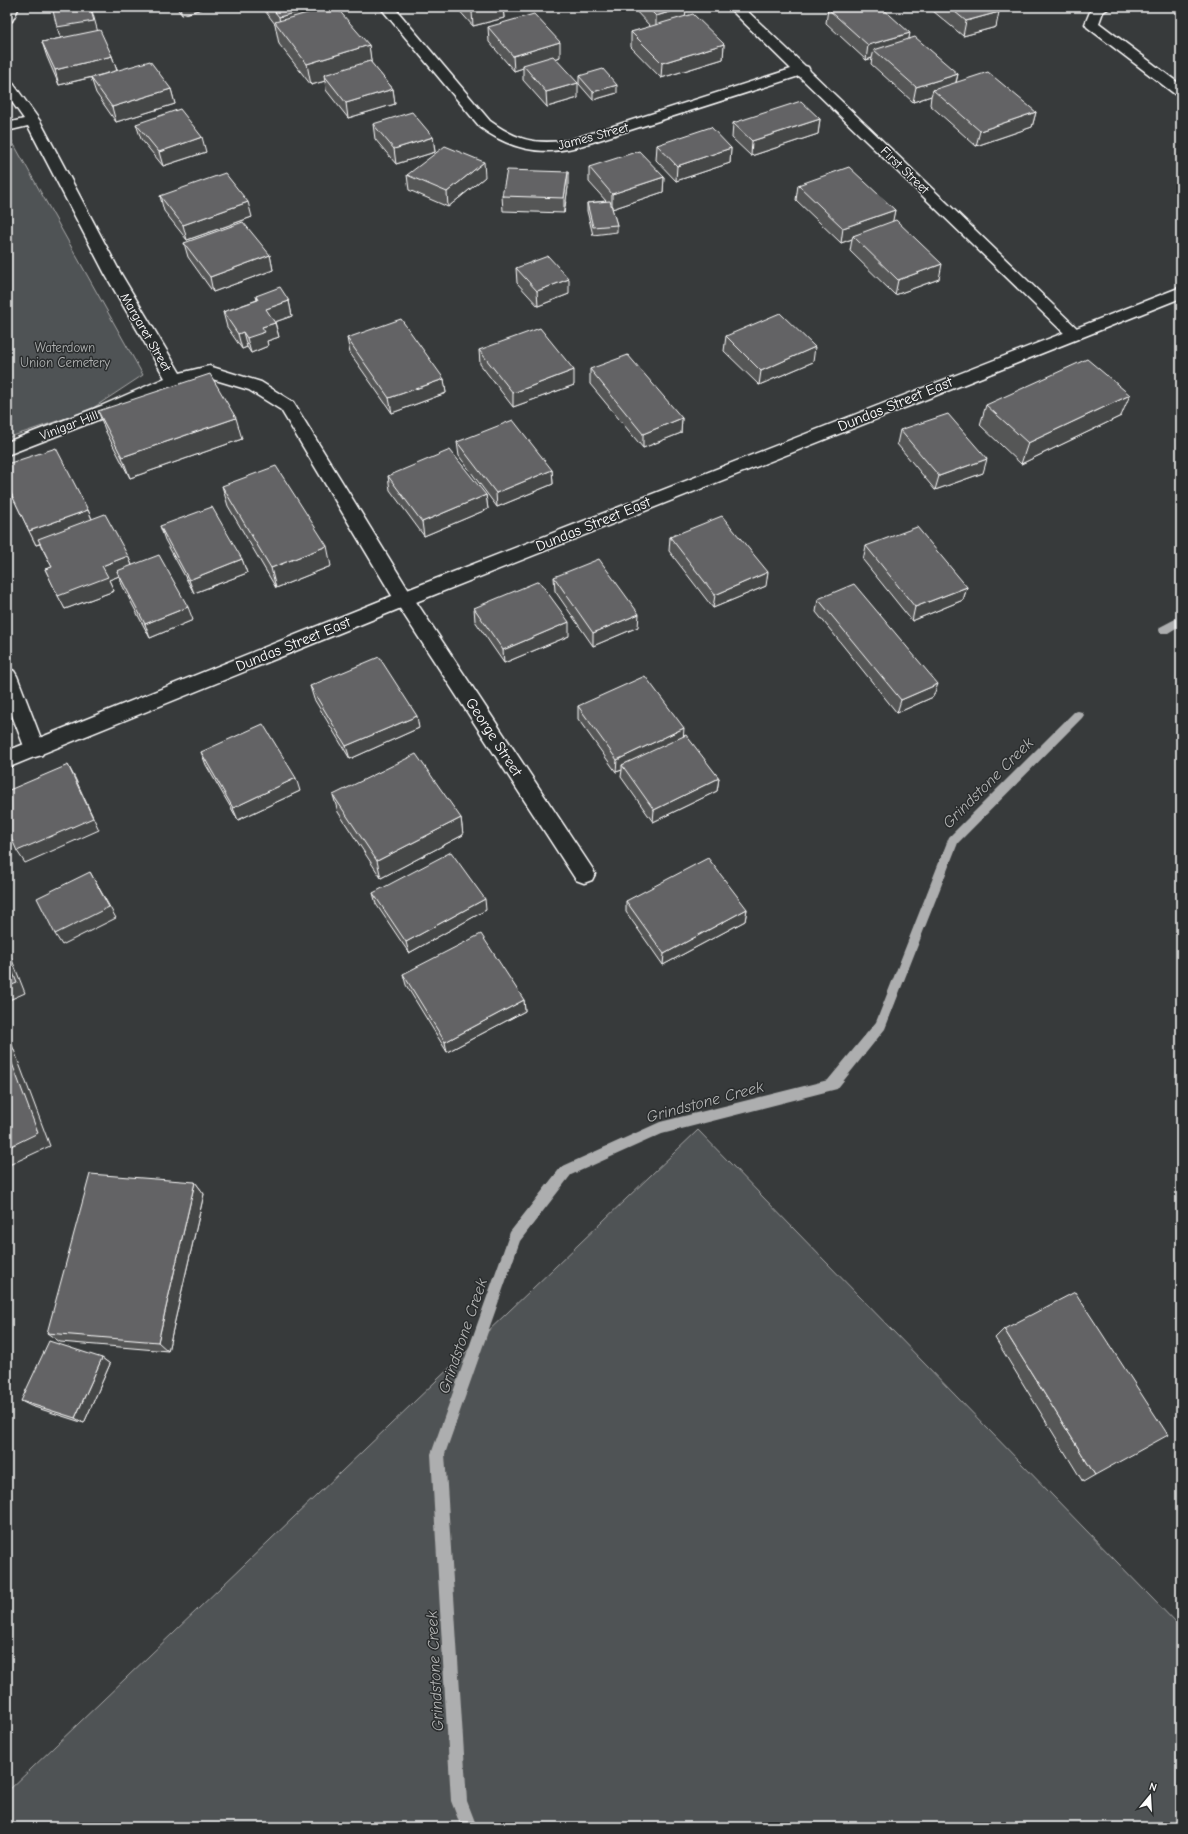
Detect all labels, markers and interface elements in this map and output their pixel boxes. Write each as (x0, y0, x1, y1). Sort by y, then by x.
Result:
street label: James Street (556, 119, 631, 153)
street label: First Street (878, 143, 933, 198)
street label: Margaret Street (118, 290, 175, 375)
park label: Waterdown Union Cemetery (20, 340, 110, 370)
street label: Dundas Street East (835, 372, 956, 435)
street label: Vinigar Hill (38, 407, 100, 443)
street label: Dundas Street East (533, 492, 654, 555)
street label: Dundas Street East (233, 612, 354, 675)
street label: George Street (462, 694, 526, 780)
water label: Grindstone Creek (939, 734, 1037, 832)
water label: Grindstone Creek (644, 1078, 766, 1126)
water label: Grindstone Creek (435, 1276, 491, 1396)
water label: Grindstone Creek (423, 1610, 447, 1732)
north arrow (1130, 1776, 1170, 1816)
text: N (1148, 1780, 1158, 1794)

